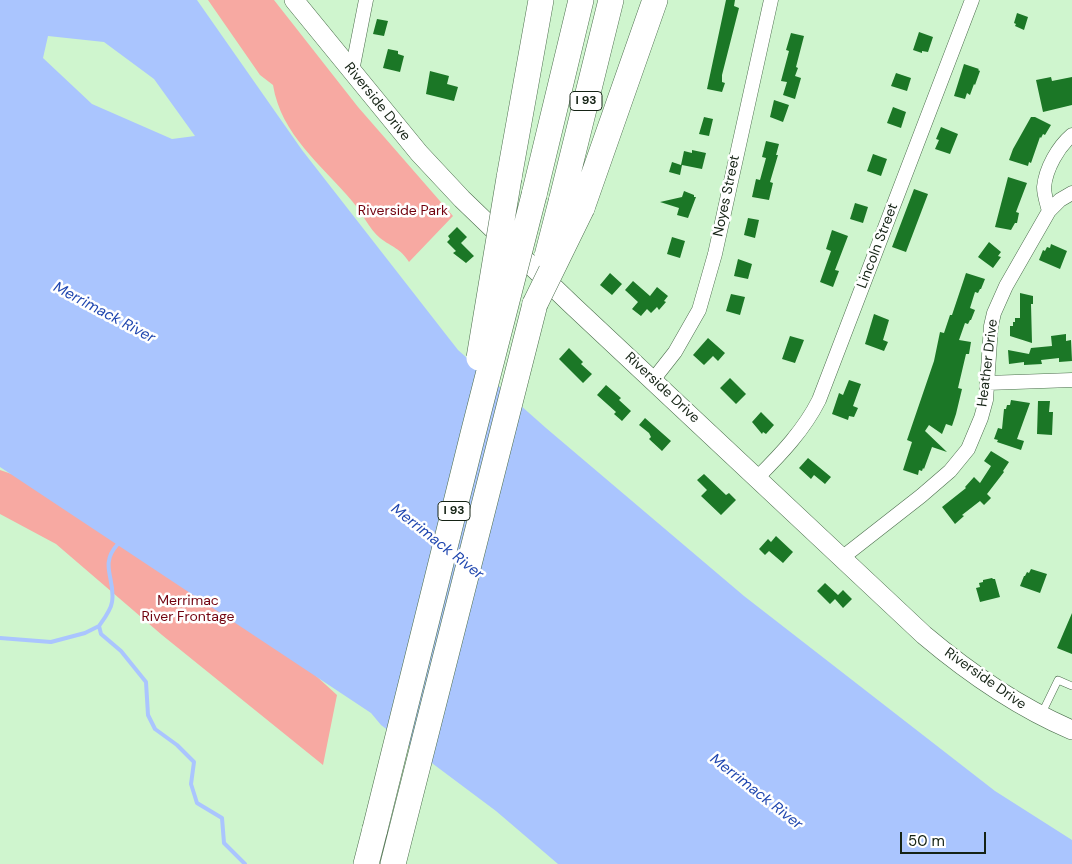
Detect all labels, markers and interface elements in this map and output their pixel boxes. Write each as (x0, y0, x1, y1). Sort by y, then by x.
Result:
street label: Riverside Drive (340, 59, 414, 145)
road number: I 93 (570, 92, 602, 110)
street label: Noyes Street (710, 154, 744, 238)
street label: Lincoln Street (854, 201, 902, 291)
park label: Riverside Park (358, 203, 448, 219)
water label: Merrimack River (50, 279, 158, 347)
street label: Heather Drive (974, 318, 1002, 408)
street label: Riverside Drive (621, 349, 703, 427)
water label: Merrimack River (387, 500, 487, 584)
road number: I 93 (438, 502, 470, 520)
park label: Merrimac River Frontage (142, 593, 234, 626)
street label: Riverside Drive (941, 645, 1029, 713)
water label: Merrimack River (706, 750, 806, 834)
scale bar (902, 822, 988, 854)
text: 50 m (908, 831, 945, 851)

